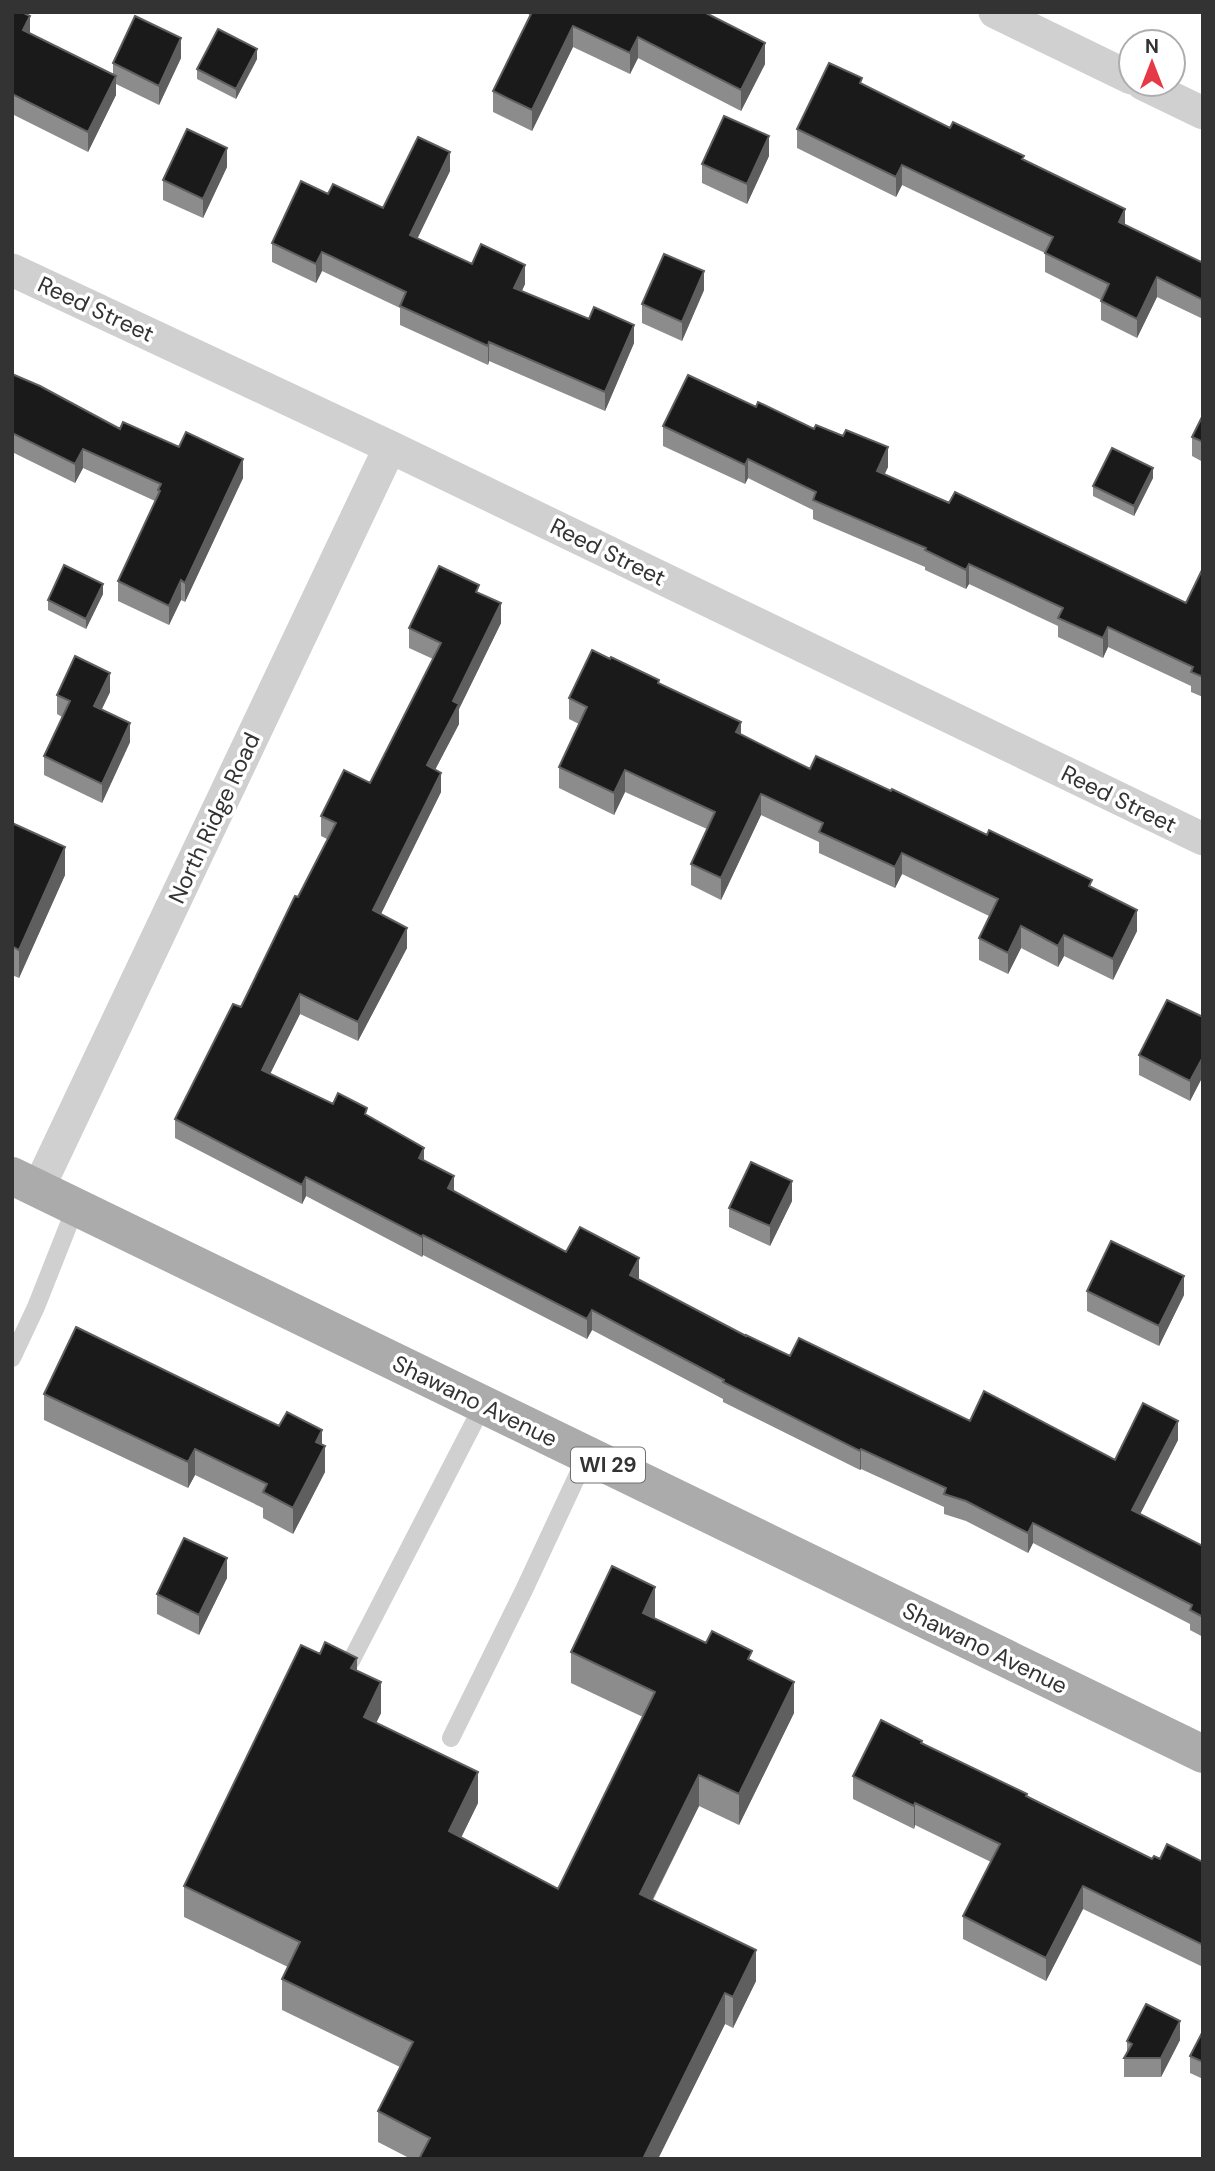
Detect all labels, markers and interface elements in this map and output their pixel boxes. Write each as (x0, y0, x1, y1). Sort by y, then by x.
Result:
north arrow (1117, 28, 1187, 98)
text: N (1145, 34, 1159, 59)
street label: Reed Street (33, 269, 159, 349)
street label: Reed Street (545, 511, 671, 593)
street label: North Ridge Road (161, 728, 267, 908)
street label: Reed Street (1056, 758, 1182, 840)
street label: Shawano Avenue (388, 1348, 562, 1454)
road number: WI 29 (571, 1448, 645, 1482)
street label: Shawano Avenue (898, 1595, 1072, 1701)

